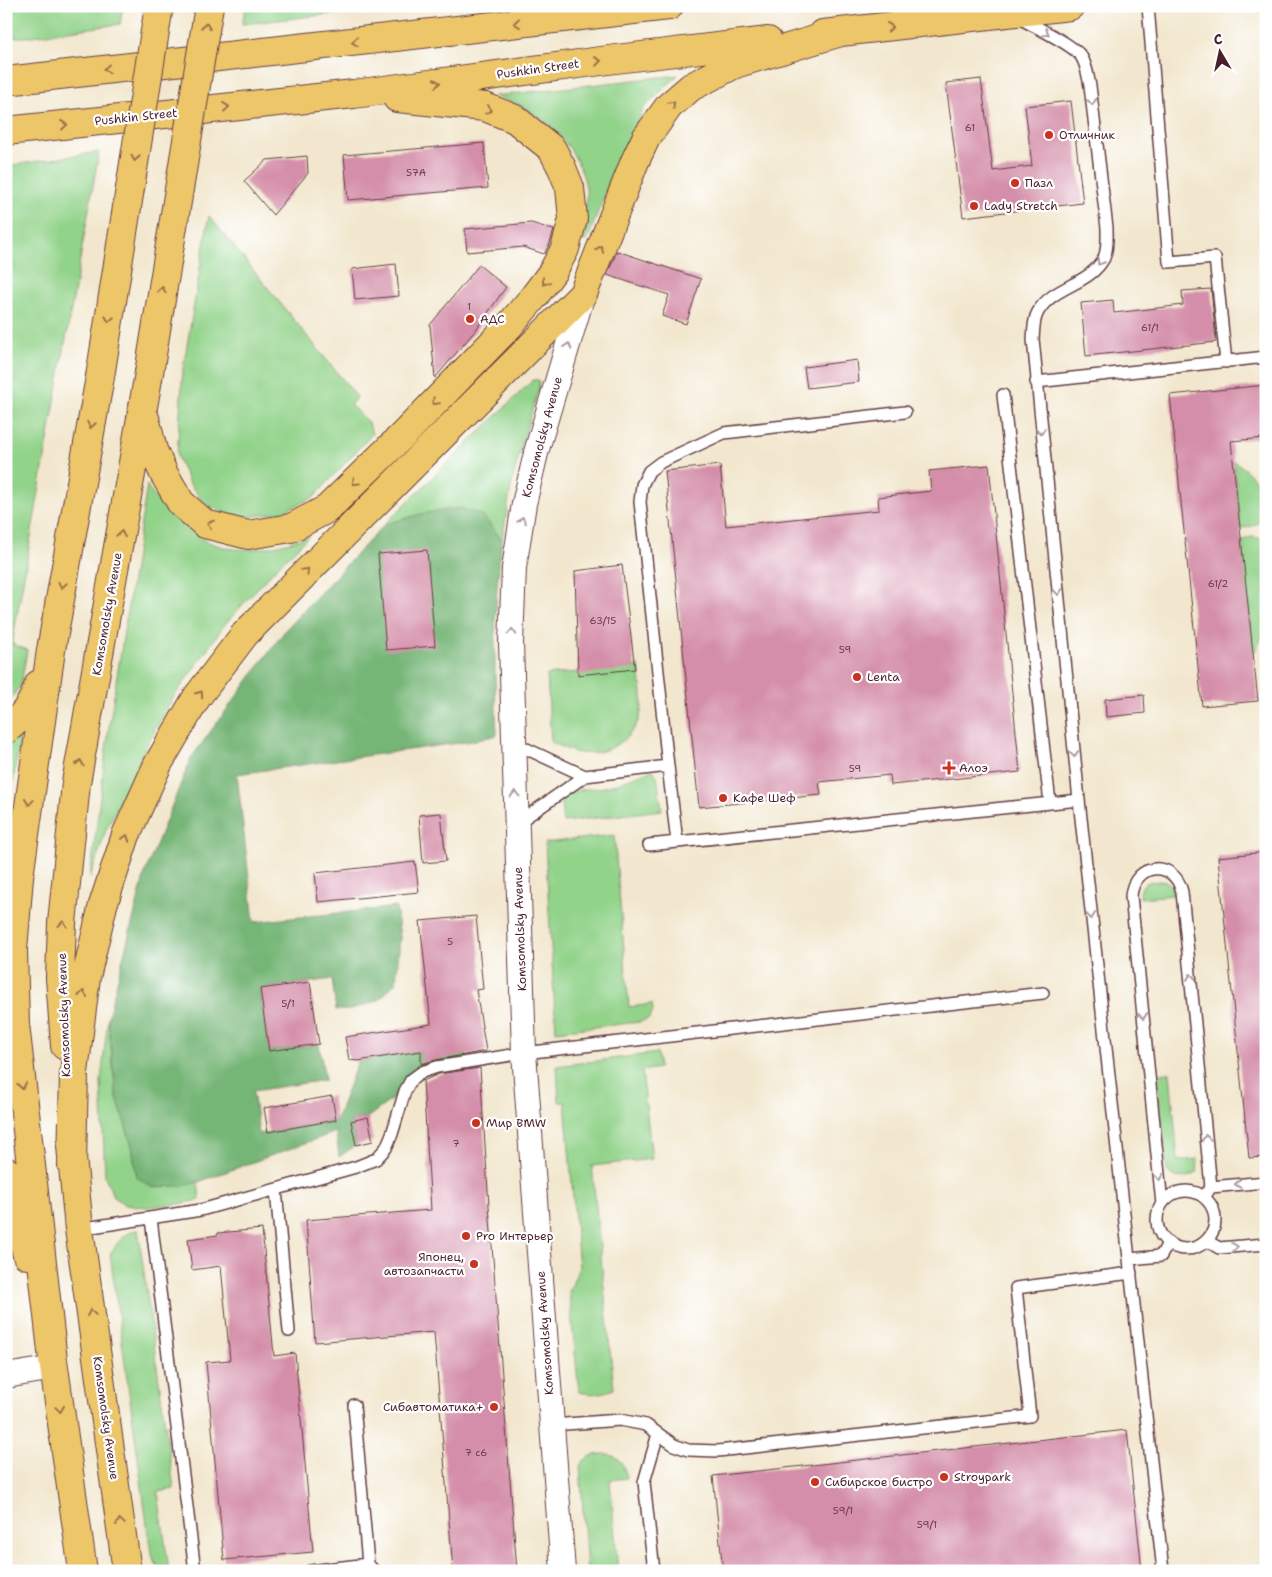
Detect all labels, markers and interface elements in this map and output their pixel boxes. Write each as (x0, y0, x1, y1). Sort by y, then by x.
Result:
one-way arrow (512, 17, 520, 28)
one-way arrow (200, 22, 210, 31)
one-way arrow (886, 22, 894, 33)
one-way arrow (1041, 27, 1050, 37)
north arrow (1194, 28, 1244, 78)
text: С (1212, 30, 1224, 49)
one-way arrow (351, 36, 359, 47)
street label: Pushkin Street (496, 55, 580, 83)
one-way arrow (594, 56, 602, 67)
one-way arrow (102, 63, 110, 74)
one-way arrow (433, 78, 441, 89)
one-way arrow (1086, 99, 1097, 107)
one-way arrow (666, 101, 675, 110)
one-way arrow (222, 102, 230, 113)
one-way arrow (484, 104, 493, 114)
street label: Pushkin Street (94, 105, 178, 129)
one-way arrow (61, 120, 69, 131)
house number: 61 (965, 121, 975, 134)
place label: Отличник (1059, 127, 1116, 143)
marker: Отличник (1043, 129, 1055, 141)
one-way arrow (130, 154, 140, 162)
house number: 57А (406, 166, 426, 179)
place label: Пазл (1025, 175, 1053, 191)
marker: Пазл (1009, 177, 1021, 189)
place label: Lady Stretch (984, 198, 1058, 214)
marker: Lady Stretch (968, 200, 980, 212)
one-way arrow (594, 245, 604, 253)
one-way arrow (1097, 257, 1107, 266)
one-way arrow (542, 276, 551, 286)
one-way arrow (157, 286, 167, 295)
house number: 1 (467, 300, 471, 313)
place label: АДС (480, 311, 505, 327)
marker: АДС (464, 313, 476, 325)
one-way arrow (105, 314, 115, 323)
house number: 61/1 (1141, 321, 1159, 334)
one-way arrow (562, 343, 572, 351)
street label: Komsomolsky Avenue (518, 375, 566, 499)
one-way arrow (432, 396, 441, 405)
one-way arrow (87, 421, 97, 430)
one-way arrow (1035, 427, 1046, 435)
one-way arrow (351, 476, 360, 485)
one-way arrow (516, 516, 526, 524)
one-way arrow (206, 520, 215, 530)
one-way arrow (115, 529, 125, 538)
street label: Komsomolsky Avenue (88, 551, 126, 677)
one-way arrow (300, 568, 309, 577)
house number: 61/2 (1208, 577, 1228, 590)
one-way arrow (58, 581, 68, 590)
one-way arrow (1052, 589, 1063, 597)
house number: 63/15 (590, 614, 616, 627)
one-way arrow (506, 627, 517, 635)
house number: 59 (839, 643, 851, 656)
place label: Lenta (867, 669, 900, 685)
marker: Lenta (851, 671, 863, 683)
one-way arrow (194, 690, 203, 700)
one-way arrow (1068, 750, 1079, 758)
one-way arrow (75, 758, 85, 767)
place label: Алоэ (959, 760, 988, 776)
house number: 59 (849, 762, 861, 775)
marker: Алоэ (943, 762, 955, 774)
one-way arrow (510, 790, 520, 798)
place label: Кафе Шеф (733, 790, 796, 806)
marker: Кафе Шеф (717, 792, 729, 804)
one-way arrow (24, 798, 35, 806)
one-way arrow (120, 834, 130, 843)
street label: Komsomolsky Avenue (510, 866, 530, 992)
one-way arrow (1085, 912, 1096, 920)
one-way arrow (57, 920, 68, 928)
house number: 5 (447, 935, 453, 948)
street label: Komsomolsky Avenue (54, 952, 74, 1078)
one-way arrow (1185, 972, 1196, 980)
one-way arrow (77, 990, 88, 998)
house number: 5/1 (281, 997, 295, 1010)
one-way arrow (1137, 1012, 1148, 1020)
one-way arrow (16, 1082, 27, 1090)
place label: Мир BMW (486, 1115, 546, 1131)
marker: Мир BMW (470, 1117, 482, 1129)
one-way arrow (1201, 1134, 1212, 1142)
house number: 7 (453, 1137, 460, 1150)
one-way arrow (1153, 1174, 1164, 1182)
one-way arrow (1234, 1178, 1242, 1189)
place label: Pro Интерьер (476, 1228, 554, 1244)
marker: Pro Интерьер (460, 1230, 472, 1242)
one-way arrow (1232, 1242, 1240, 1253)
place label: Японец, автозапчасти (384, 1249, 464, 1279)
marker: Японец, автозапчасти (468, 1258, 480, 1270)
street label: Komsomolsky Avenue (533, 1270, 557, 1396)
one-way arrow (86, 1308, 97, 1316)
street label: Komsomolsky Avenue (89, 1355, 123, 1481)
place label: Сибавтоматика+ (383, 1399, 484, 1415)
marker: Сибавтоматика+ (488, 1401, 500, 1413)
one-way arrow (54, 1405, 65, 1413)
house number: 7 с6 (465, 1446, 487, 1459)
place label: Stroypark (954, 1469, 1011, 1485)
marker: Stroypark (938, 1471, 950, 1483)
place label: Сибирское бистро (825, 1474, 933, 1490)
marker: Сибирское бистро (809, 1476, 821, 1488)
house number: 59/1 (833, 1504, 853, 1517)
one-way arrow (116, 1518, 126, 1527)
house number: 59/1 (917, 1518, 937, 1531)

